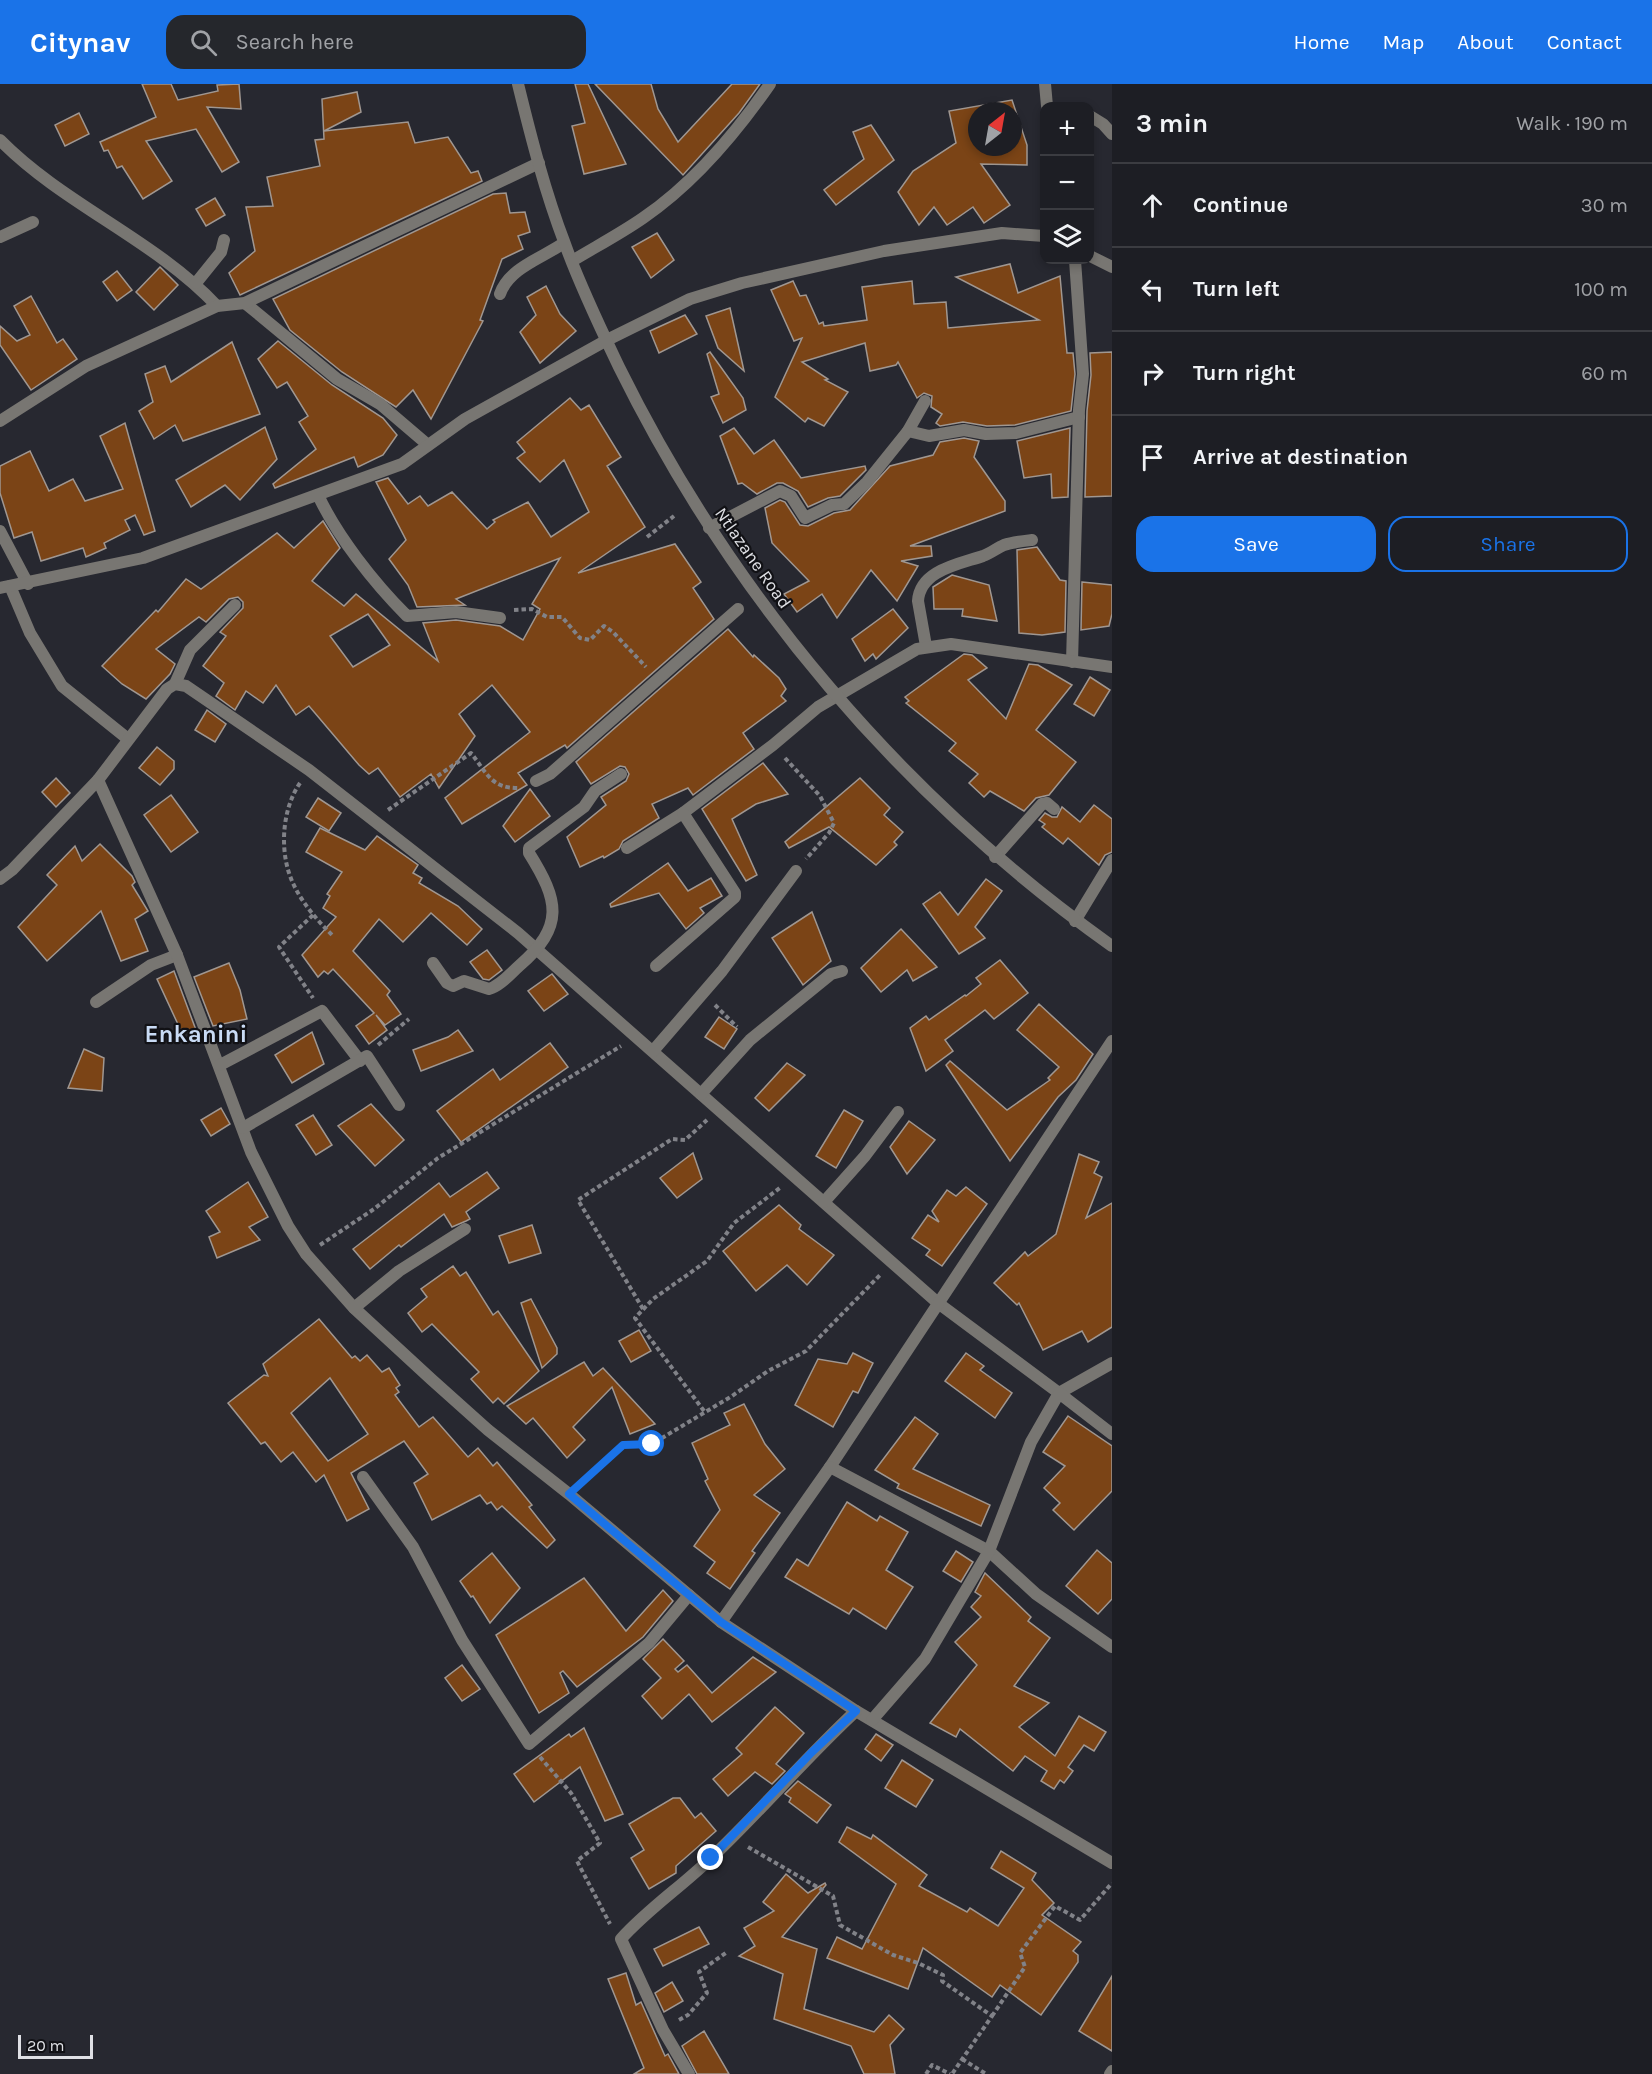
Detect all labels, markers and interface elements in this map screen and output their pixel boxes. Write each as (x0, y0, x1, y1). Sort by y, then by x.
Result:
search box (166, 15, 586, 69)
text: Citynav (30, 26, 130, 59)
icon: search (187, 26, 220, 59)
text: Search here (235, 29, 354, 55)
text: Home (1294, 30, 1350, 54)
text: Map (1383, 30, 1424, 54)
text: About (1457, 30, 1514, 54)
text: Contact (1547, 30, 1622, 54)
north arrow (968, 102, 1022, 156)
map controls (1040, 102, 1094, 264)
button: + (1040, 102, 1094, 156)
text: 3 min (1136, 108, 1208, 139)
text: Walk · 190 m (1516, 112, 1628, 135)
button: − (1040, 156, 1094, 210)
icon: ahead (1136, 189, 1169, 222)
text: Continue (1193, 192, 1288, 218)
text: 30 m (1581, 194, 1628, 217)
button: layers (1040, 210, 1094, 264)
icon: left (1136, 273, 1169, 306)
text: Turn left (1193, 276, 1280, 302)
text: 100 m (1574, 278, 1628, 301)
icon: right (1136, 357, 1169, 390)
text: Turn right (1193, 360, 1296, 386)
text: 60 m (1581, 362, 1628, 385)
icon: arrive (1136, 441, 1169, 474)
text: Arrive at destination (1193, 444, 1408, 470)
street label: Ntlazane Road (710, 503, 796, 613)
button: Save (1136, 516, 1376, 572)
button: Share (1388, 516, 1628, 572)
district label: Enkanini (145, 1020, 247, 1048)
route start (638, 1430, 664, 1456)
route end (697, 1844, 723, 1870)
scale bar (18, 2032, 93, 2060)
text: 20 m (27, 2036, 65, 2055)

